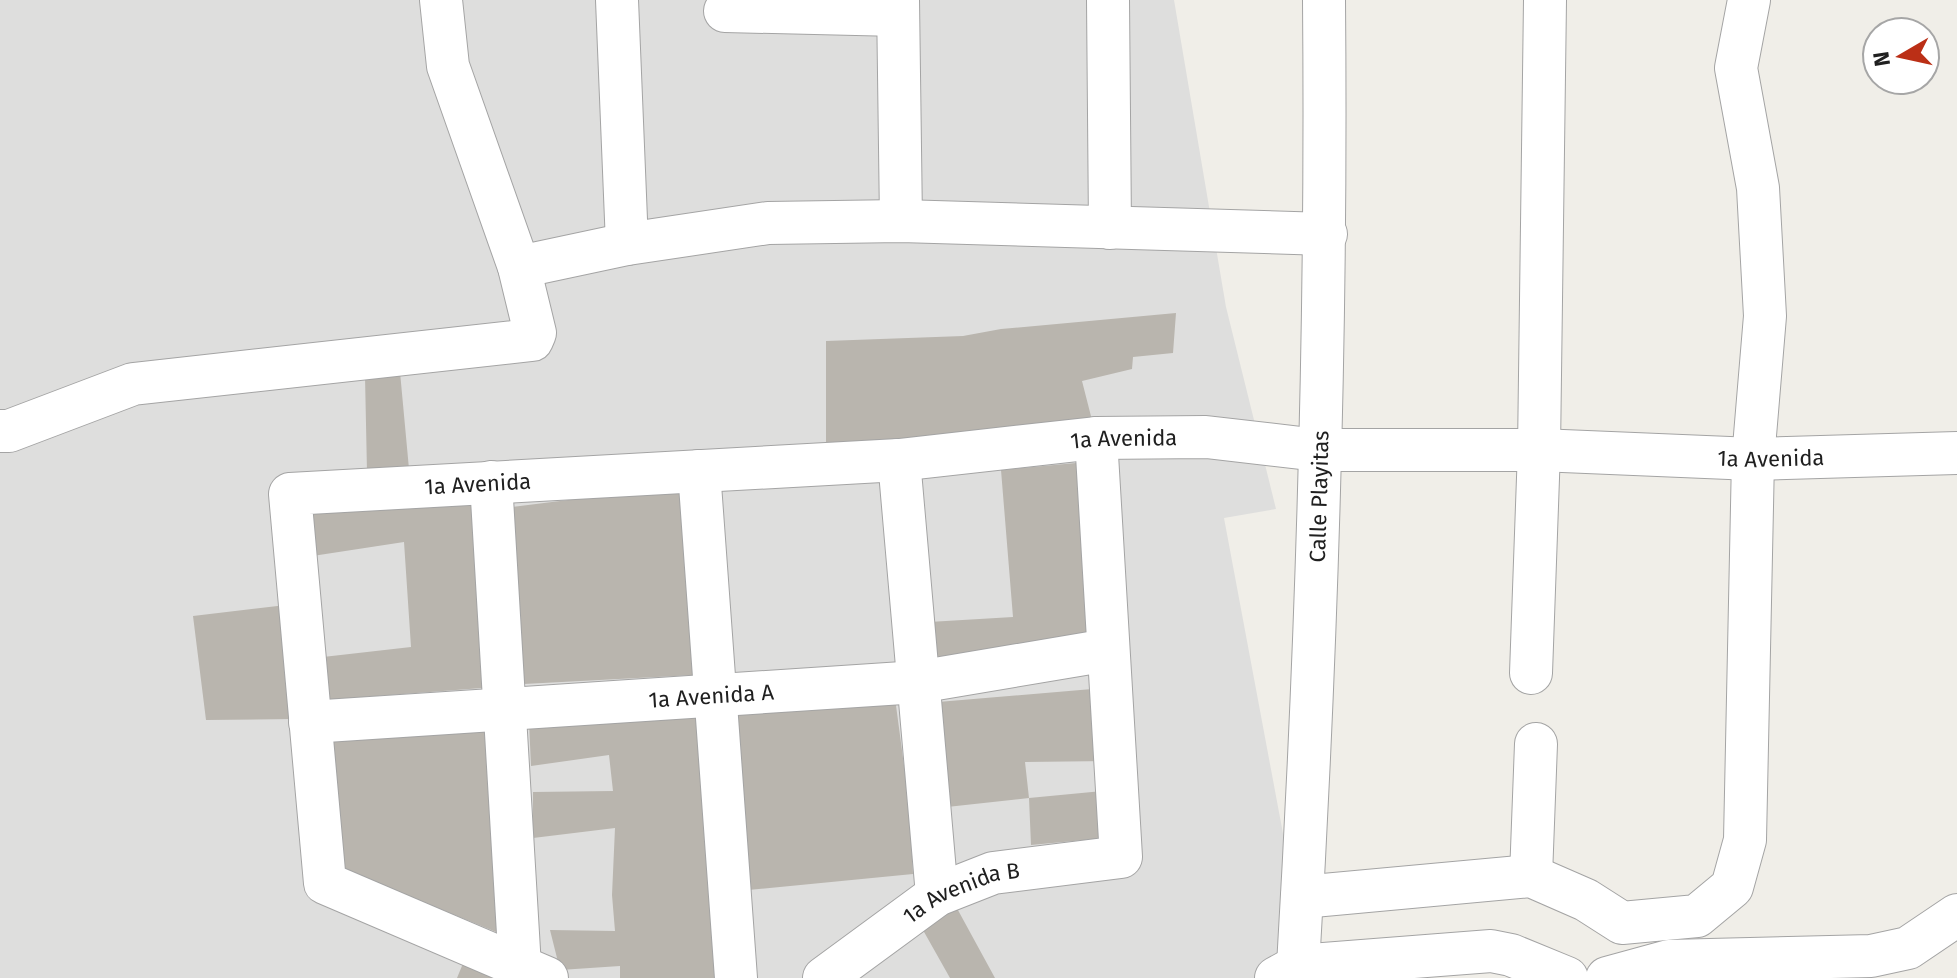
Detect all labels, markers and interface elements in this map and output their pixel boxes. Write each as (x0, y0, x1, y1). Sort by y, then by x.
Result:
north arrow (1861, 16, 1941, 96)
text: N (1867, 50, 1896, 68)
street label: 1a Avenida (1069, 424, 1177, 455)
street label: Calle Playitas (1304, 430, 1335, 563)
street label: 1a Avenida (1717, 444, 1825, 473)
street label: 1a Avenida (424, 468, 532, 500)
street label: 1a Avenida A (648, 678, 775, 714)
street label: 1a Avenida B (898, 857, 1021, 930)

